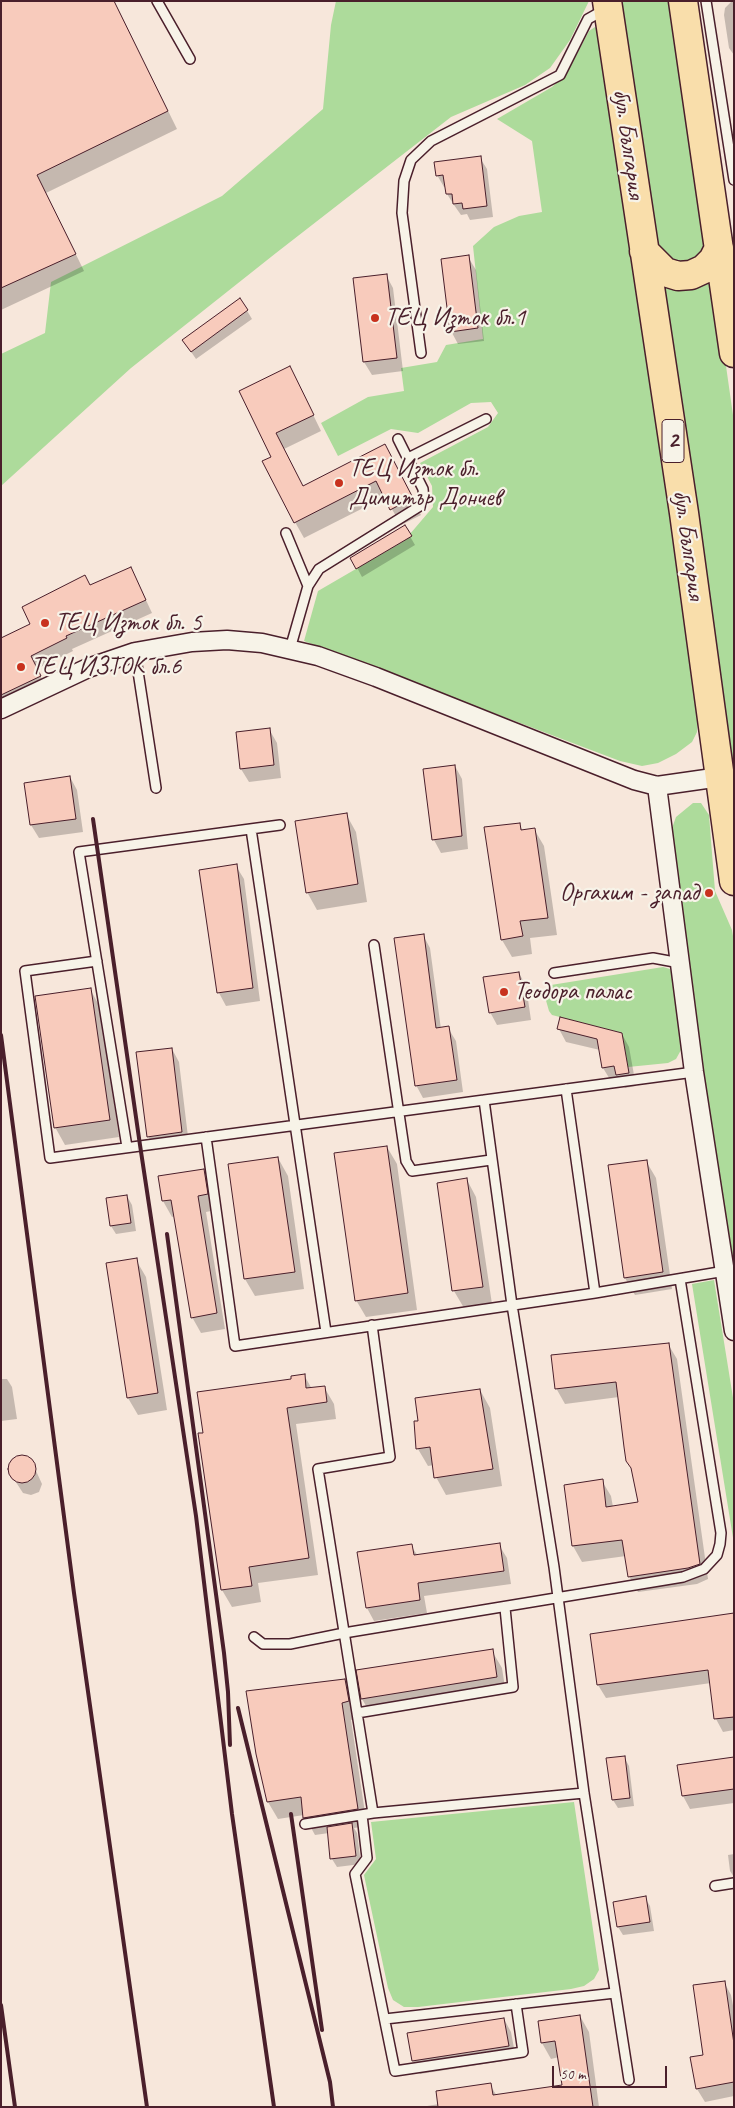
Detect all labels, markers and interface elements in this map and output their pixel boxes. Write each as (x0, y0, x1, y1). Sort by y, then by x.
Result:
street label: бул. България (605, 87, 651, 201)
place label: ТЕЦ Изток бл.1 (385, 303, 526, 333)
marker: ТЕЦ Изток бл.1 (369, 312, 381, 324)
road number: 2 (662, 420, 684, 462)
place label: ТЕЦ Изток бл. Димитър Дончев (349, 454, 501, 513)
marker: ТЕЦ Изток бл. Димитър Дончев (333, 477, 345, 489)
street label: бул. България (665, 488, 711, 602)
place label: ТЕЦ Изток бл. 5 (55, 608, 202, 638)
marker: ТЕЦ Изток бл. 5 (39, 617, 51, 629)
place label: ТЕЦ ИЗТОК бл.6 (31, 652, 181, 682)
marker: ТЕЦ ИЗТОК бл.6 (15, 661, 27, 673)
place label: Оргахим - запад (560, 878, 699, 908)
marker: Оргахим - запад (703, 887, 715, 899)
place label: Теодора палас (514, 977, 632, 1007)
marker: Теодора палас (498, 986, 510, 998)
scale bar (555, 2056, 670, 2088)
text: 50 m (560, 2065, 586, 2084)

